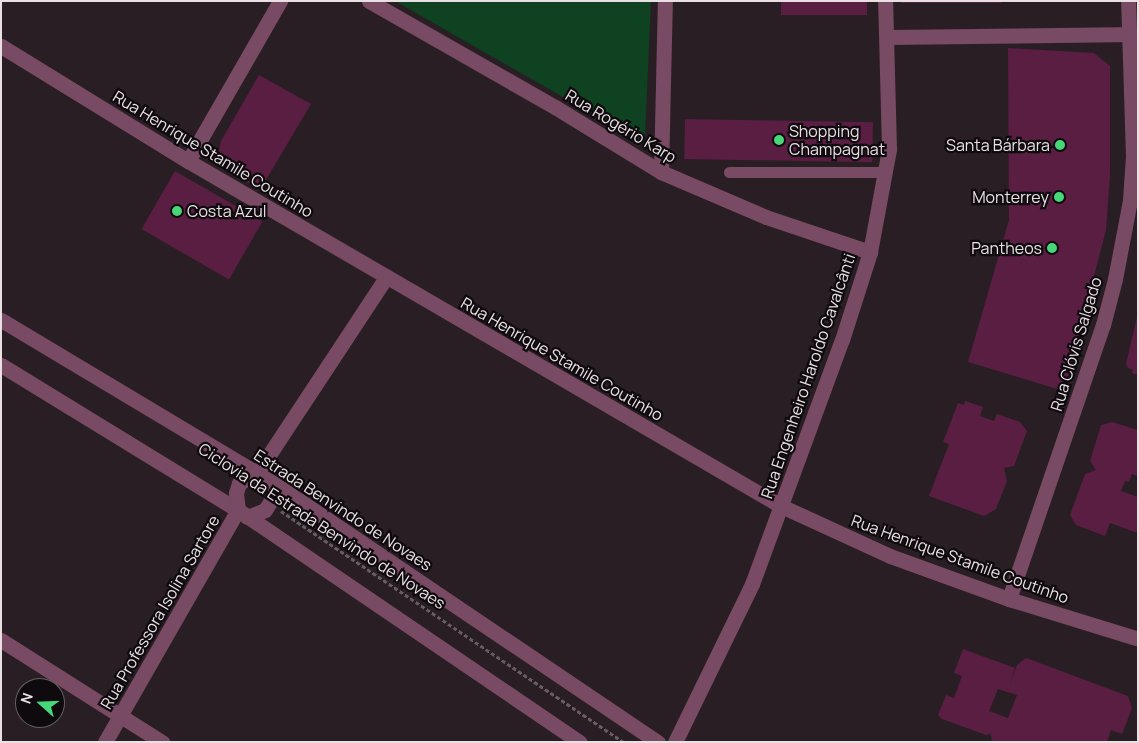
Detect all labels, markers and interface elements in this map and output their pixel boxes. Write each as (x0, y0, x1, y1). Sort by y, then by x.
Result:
street label: Rua Rogério Karp (562, 85, 680, 167)
street label: Rua Henrique Stamile Coutinho (109, 87, 317, 221)
place label: Shopping Champagnat (789, 121, 885, 159)
marker: Shopping Champagnat (773, 134, 785, 146)
place label: Santa Bárbara (946, 135, 1050, 155)
marker: Santa Bárbara (1054, 139, 1066, 151)
place label: Monterrey (972, 187, 1049, 207)
marker: Monterrey (1053, 191, 1065, 203)
place label: Costa Azul (187, 201, 267, 221)
marker: Costa Azul (171, 205, 183, 217)
place label: Pantheos (971, 238, 1042, 258)
marker: Pantheos (1046, 242, 1058, 254)
street label: Rua Engenheiro Haroldo Cavalcânti (757, 251, 859, 501)
street label: Rua Clóvis Salgado (1046, 275, 1106, 413)
street label: Rua Henrique Stamile Coutinho (458, 293, 666, 425)
street label: Ciclovia da Estrada Benvindo de Novaes (195, 439, 449, 613)
street label: Estrada Benvindo de Novaes (250, 445, 436, 575)
street label: Rua Henrique Stamile Coutinho (849, 511, 1071, 607)
street label: Rua Professora Isolina Sartore (97, 512, 223, 712)
north arrow (15, 678, 65, 728)
text: N (16, 690, 37, 706)

